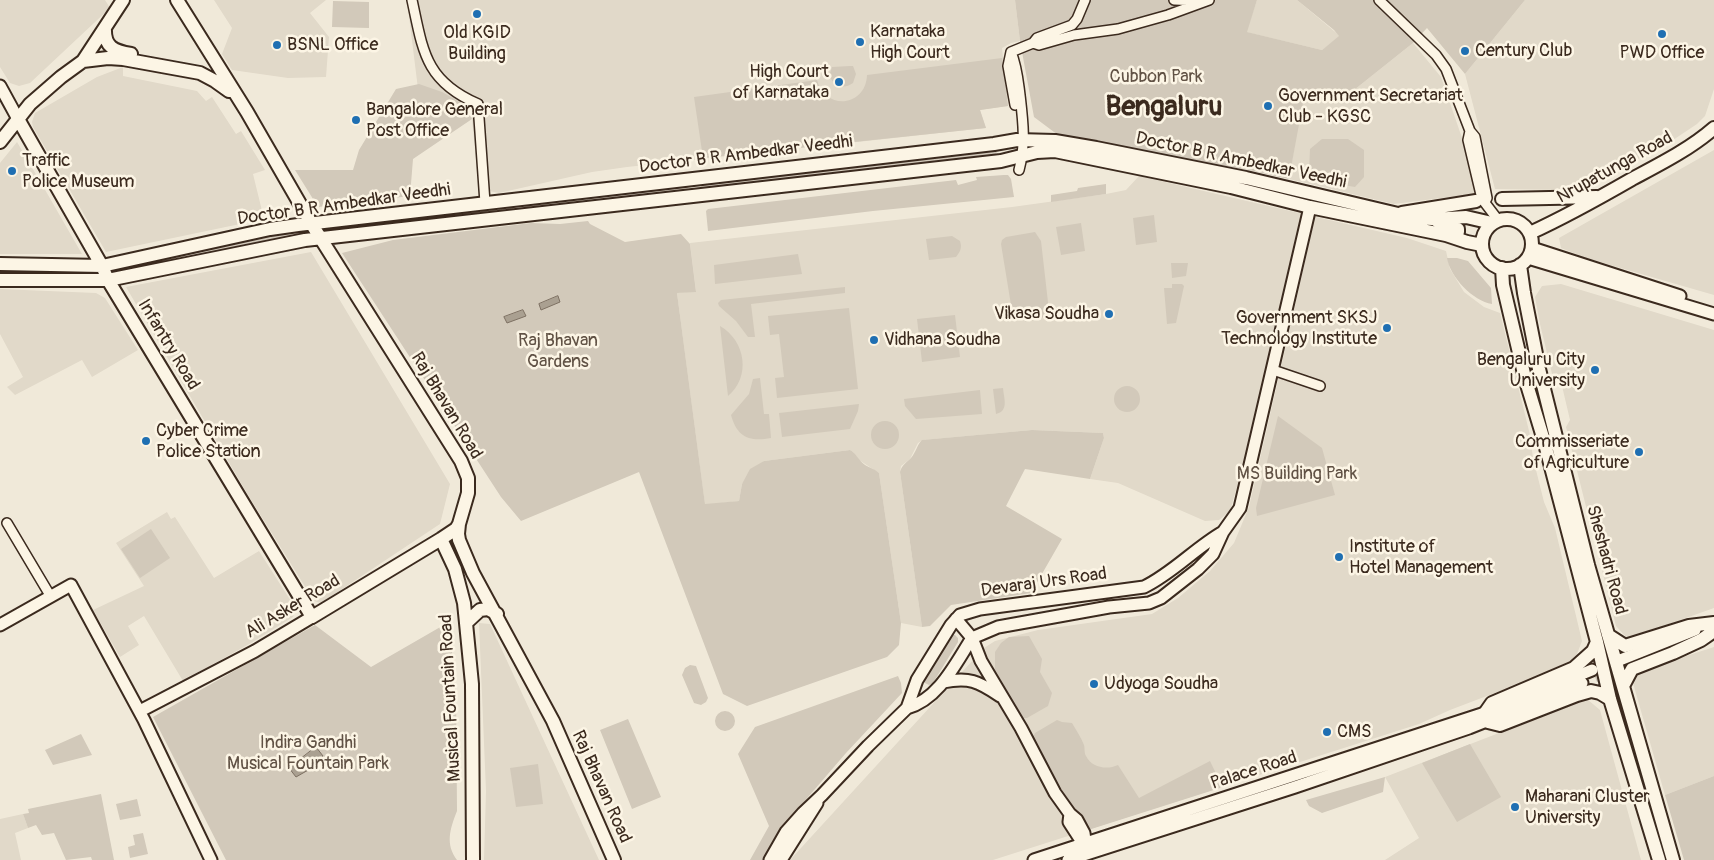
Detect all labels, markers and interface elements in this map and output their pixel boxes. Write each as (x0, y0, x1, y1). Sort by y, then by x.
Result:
marker: Old KGID Building (471, 8, 483, 20)
place label: Karnataka High Court (870, 21, 950, 64)
place label: Old KGID Building (443, 22, 511, 64)
marker: PWD Office (1656, 28, 1668, 40)
place label: BSNL Office (287, 34, 378, 56)
marker: Karnataka High Court (854, 36, 866, 48)
marker: BSNL Office (271, 39, 283, 51)
place label: Century Club (1475, 40, 1572, 62)
place label: PWD Office (1620, 42, 1704, 64)
marker: Century Club (1459, 45, 1471, 57)
place label: High Court of Karnataka (733, 61, 829, 104)
park label: Cubbon Park (1110, 66, 1202, 88)
marker: High Court of Karnataka (833, 76, 845, 88)
place label: Government Secretariat Club - KGSC (1278, 85, 1463, 128)
district label: Bengaluru (1106, 91, 1222, 125)
place label: Bangalore General Post Office (366, 99, 503, 142)
marker: Government Secretariat Club - KGSC (1262, 100, 1274, 112)
marker: Bangalore General Post Office (350, 114, 362, 126)
street label: Nrupatunga Road (1553, 127, 1677, 209)
street label: Doctor B R Ambedkar Veedhi (1134, 128, 1348, 194)
street label: Doctor B R Ambedkar Veedhi (638, 131, 854, 179)
place label: Traffic Police Museum (22, 150, 134, 192)
marker: Traffic Police Museum (6, 165, 18, 177)
street label: Doctor B R Ambedkar Veedhi (236, 179, 452, 231)
street label: Infantry Road (132, 296, 204, 394)
place label: Vikasa Soudha (994, 303, 1099, 325)
place label: Government SKSJ Technology Institute (1221, 307, 1377, 350)
marker: Vikasa Soudha (1103, 308, 1115, 320)
marker: Government SKSJ Technology Institute (1381, 322, 1393, 334)
place label: Vidhana Soudha (884, 329, 1000, 351)
park label: Raj Bhavan Gardens (518, 330, 598, 372)
marker: Vidhana Soudha (868, 334, 880, 346)
street label: Raj Bhavan Road (406, 349, 486, 463)
place label: Bengaluru City University (1477, 349, 1585, 392)
marker: Bengaluru City University (1589, 364, 1601, 376)
place label: Cyber Crime Police Station (156, 420, 261, 462)
place label: Commisseriate of Agriculture (1515, 431, 1629, 474)
marker: Cyber Crime Police Station (140, 435, 152, 447)
marker: Commisseriate of Agriculture (1633, 446, 1645, 458)
park label: MS Building Park (1237, 463, 1357, 485)
street label: Sheshadri Road (1581, 503, 1631, 617)
place label: Institute of Hotel Management (1349, 536, 1493, 578)
marker: Institute of Hotel Management (1333, 551, 1345, 563)
street label: Devaraj Urs Road (980, 563, 1108, 603)
street label: Ali Asker Road (242, 570, 344, 644)
street label: Musical Fountain Road (436, 614, 466, 782)
place label: Udyoga Soudha (1104, 673, 1218, 695)
marker: Udyoga Soudha (1088, 678, 1100, 690)
place label: CMS (1337, 721, 1372, 743)
marker: CMS (1321, 726, 1333, 738)
street label: Raj Bhavan Road (566, 727, 636, 847)
park label: Indira Gandhi Musical Fountain Park (227, 732, 389, 774)
street label: Palace Road (1208, 747, 1300, 795)
place label: Maharani Cluster University (1525, 786, 1650, 829)
marker: Maharani Cluster University (1509, 801, 1521, 813)

